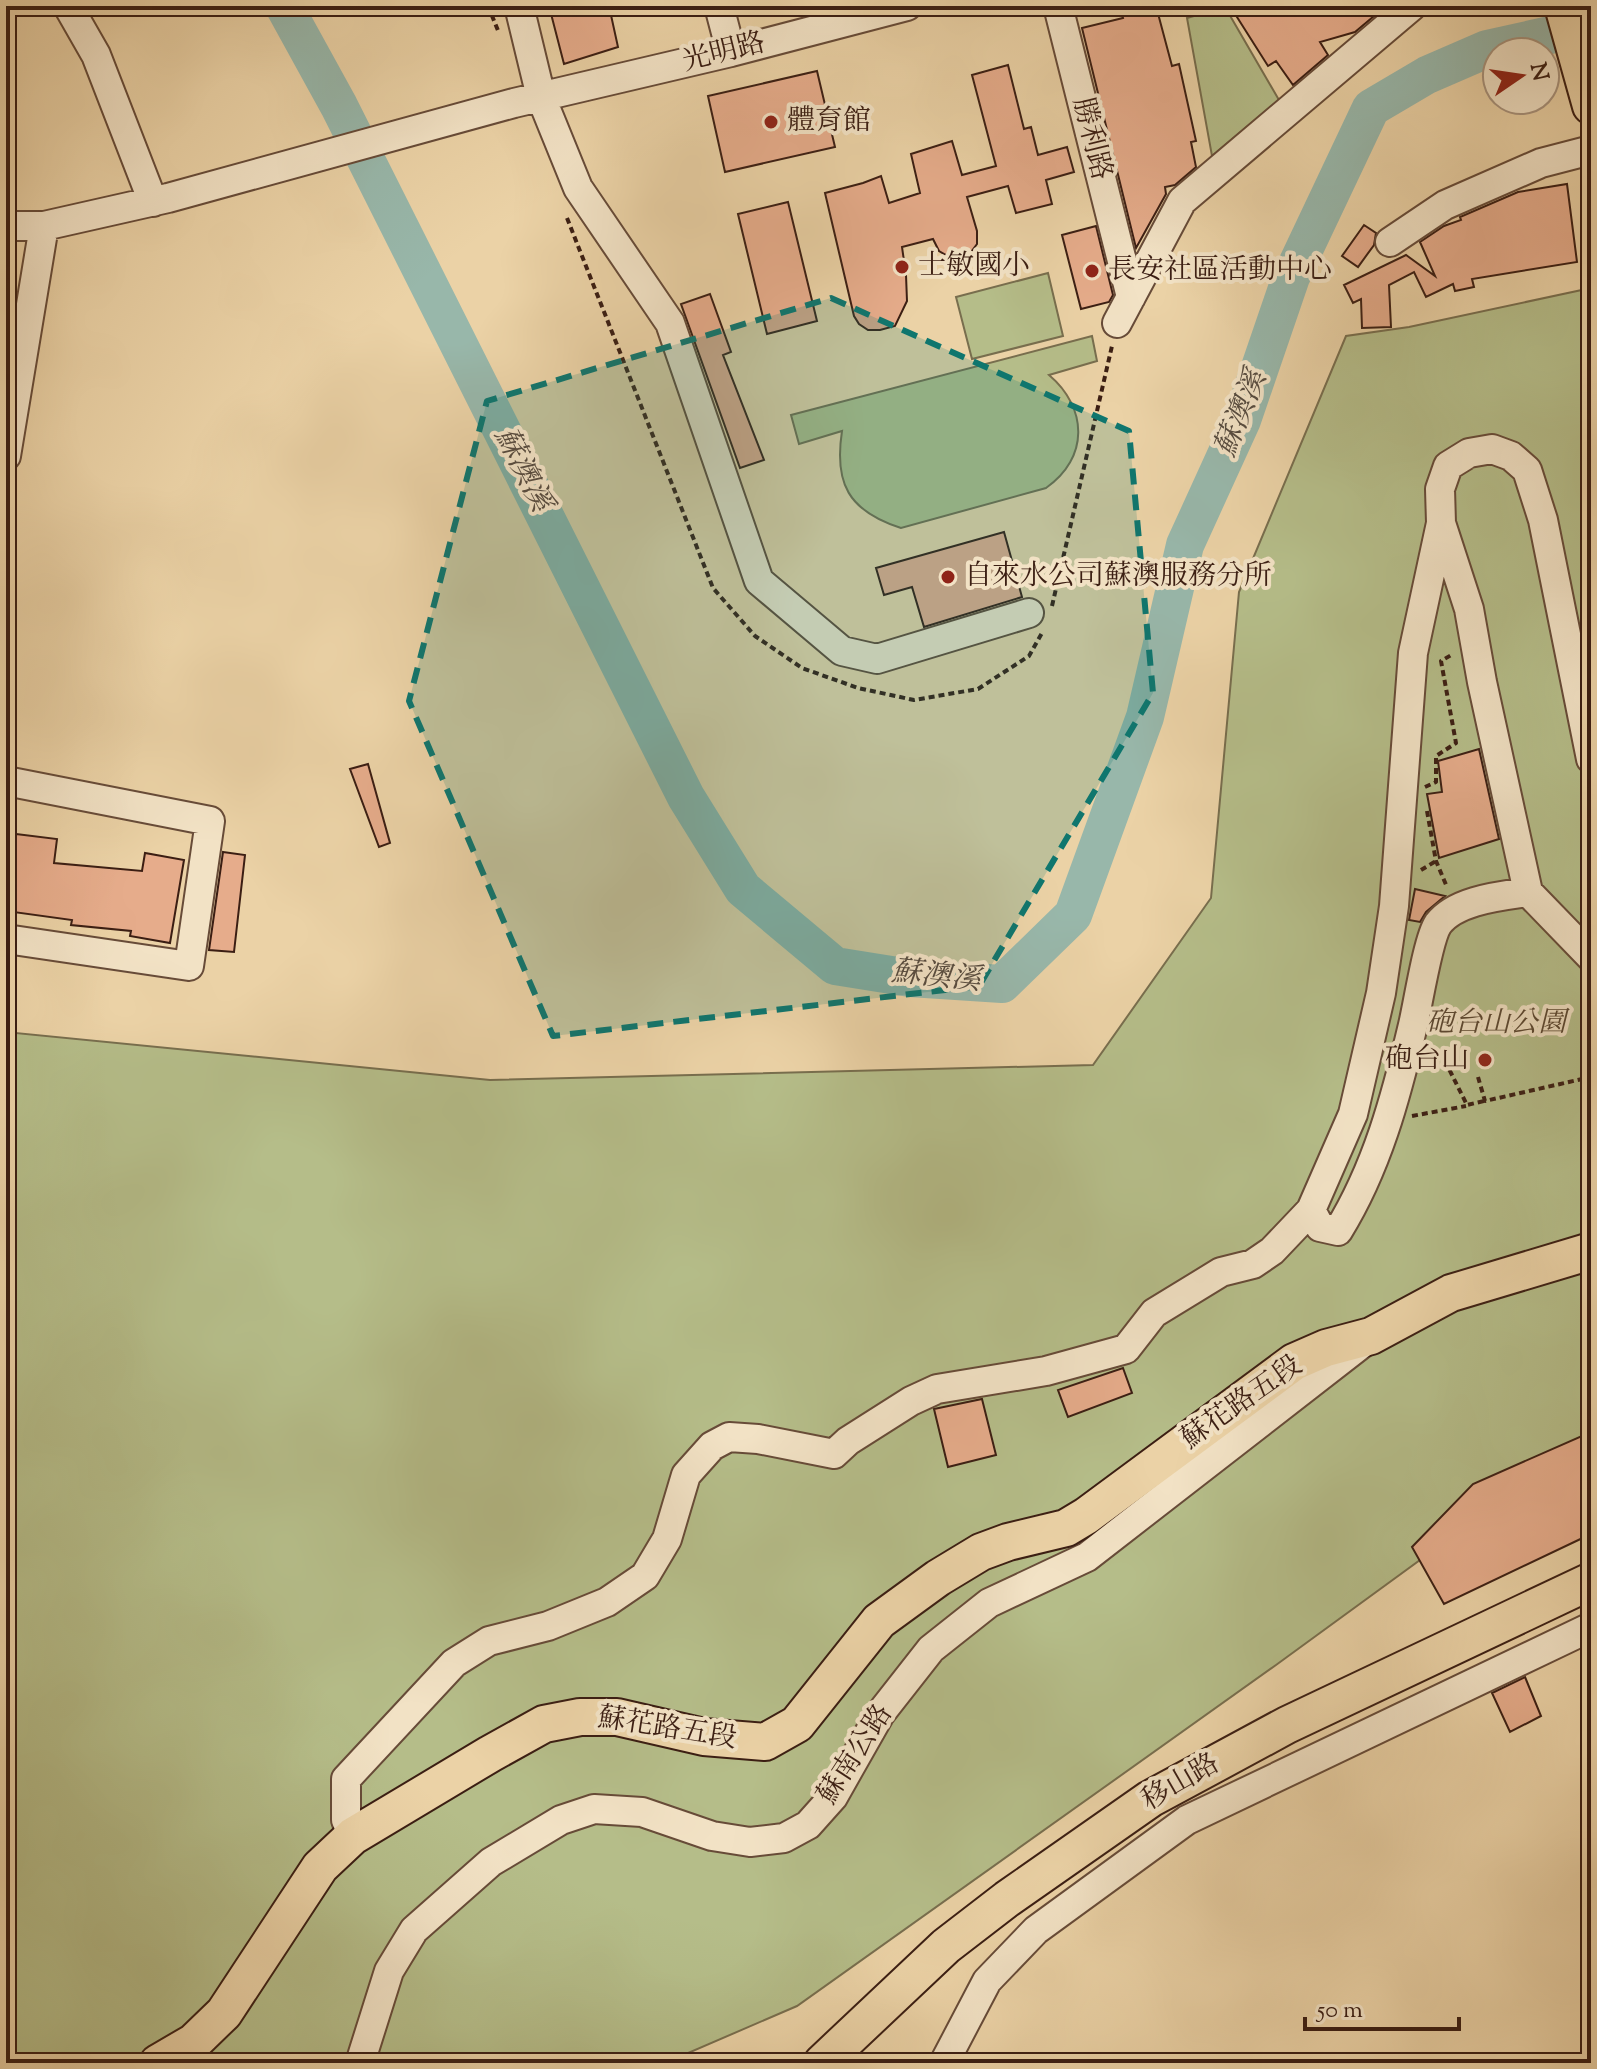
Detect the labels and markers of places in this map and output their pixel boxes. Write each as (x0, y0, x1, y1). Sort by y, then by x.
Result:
place label: 體育館 (787, 102, 871, 142)
marker: 體育館 (762, 113, 780, 131)
place label: 士敏國小 (918, 247, 1030, 287)
place label: 長安社區活動中心 (1108, 251, 1332, 291)
marker: 士敏國小 (893, 258, 911, 276)
marker: 長安社區活動中心 (1083, 262, 1101, 280)
place label: 自來水公司蘇澳服務分所 (964, 557, 1272, 597)
marker: 自來水公司蘇澳服務分所 (939, 568, 957, 586)
place label: 砲台山 (1385, 1040, 1469, 1080)
marker: 砲台山 (1476, 1051, 1494, 1069)

